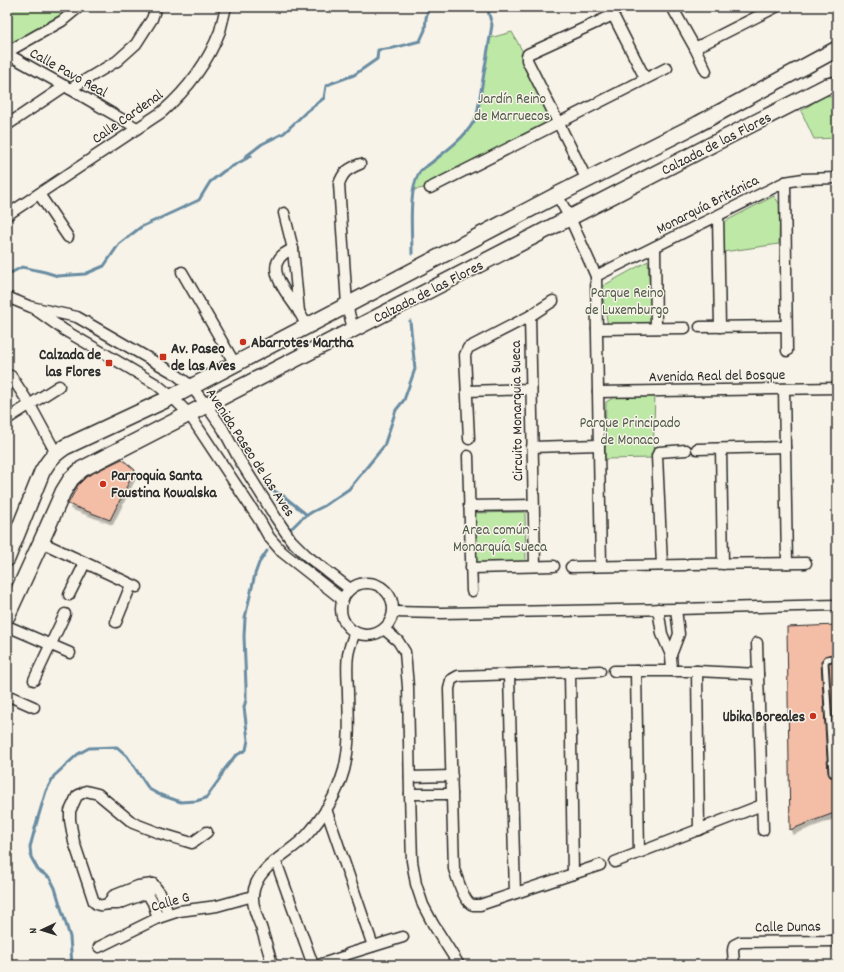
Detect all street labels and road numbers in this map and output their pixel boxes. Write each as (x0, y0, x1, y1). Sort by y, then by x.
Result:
street label: Calle Pavo Real (25, 43, 111, 105)
street label: Calle Cardenal (88, 85, 169, 150)
street label: Calzada de las Flores (658, 107, 776, 182)
street label: Monarquía Británica (653, 170, 764, 241)
street label: Calzada de las Flores (370, 255, 488, 330)
street label: Circuito Monarquia Sueca (506, 339, 530, 481)
street label: Avenida Real del Bosque (649, 365, 786, 389)
street label: Avenida Paseo de las Aves (199, 384, 299, 522)
street label: Calle G (149, 887, 192, 919)
street label: Calle Dunas (755, 916, 821, 940)

